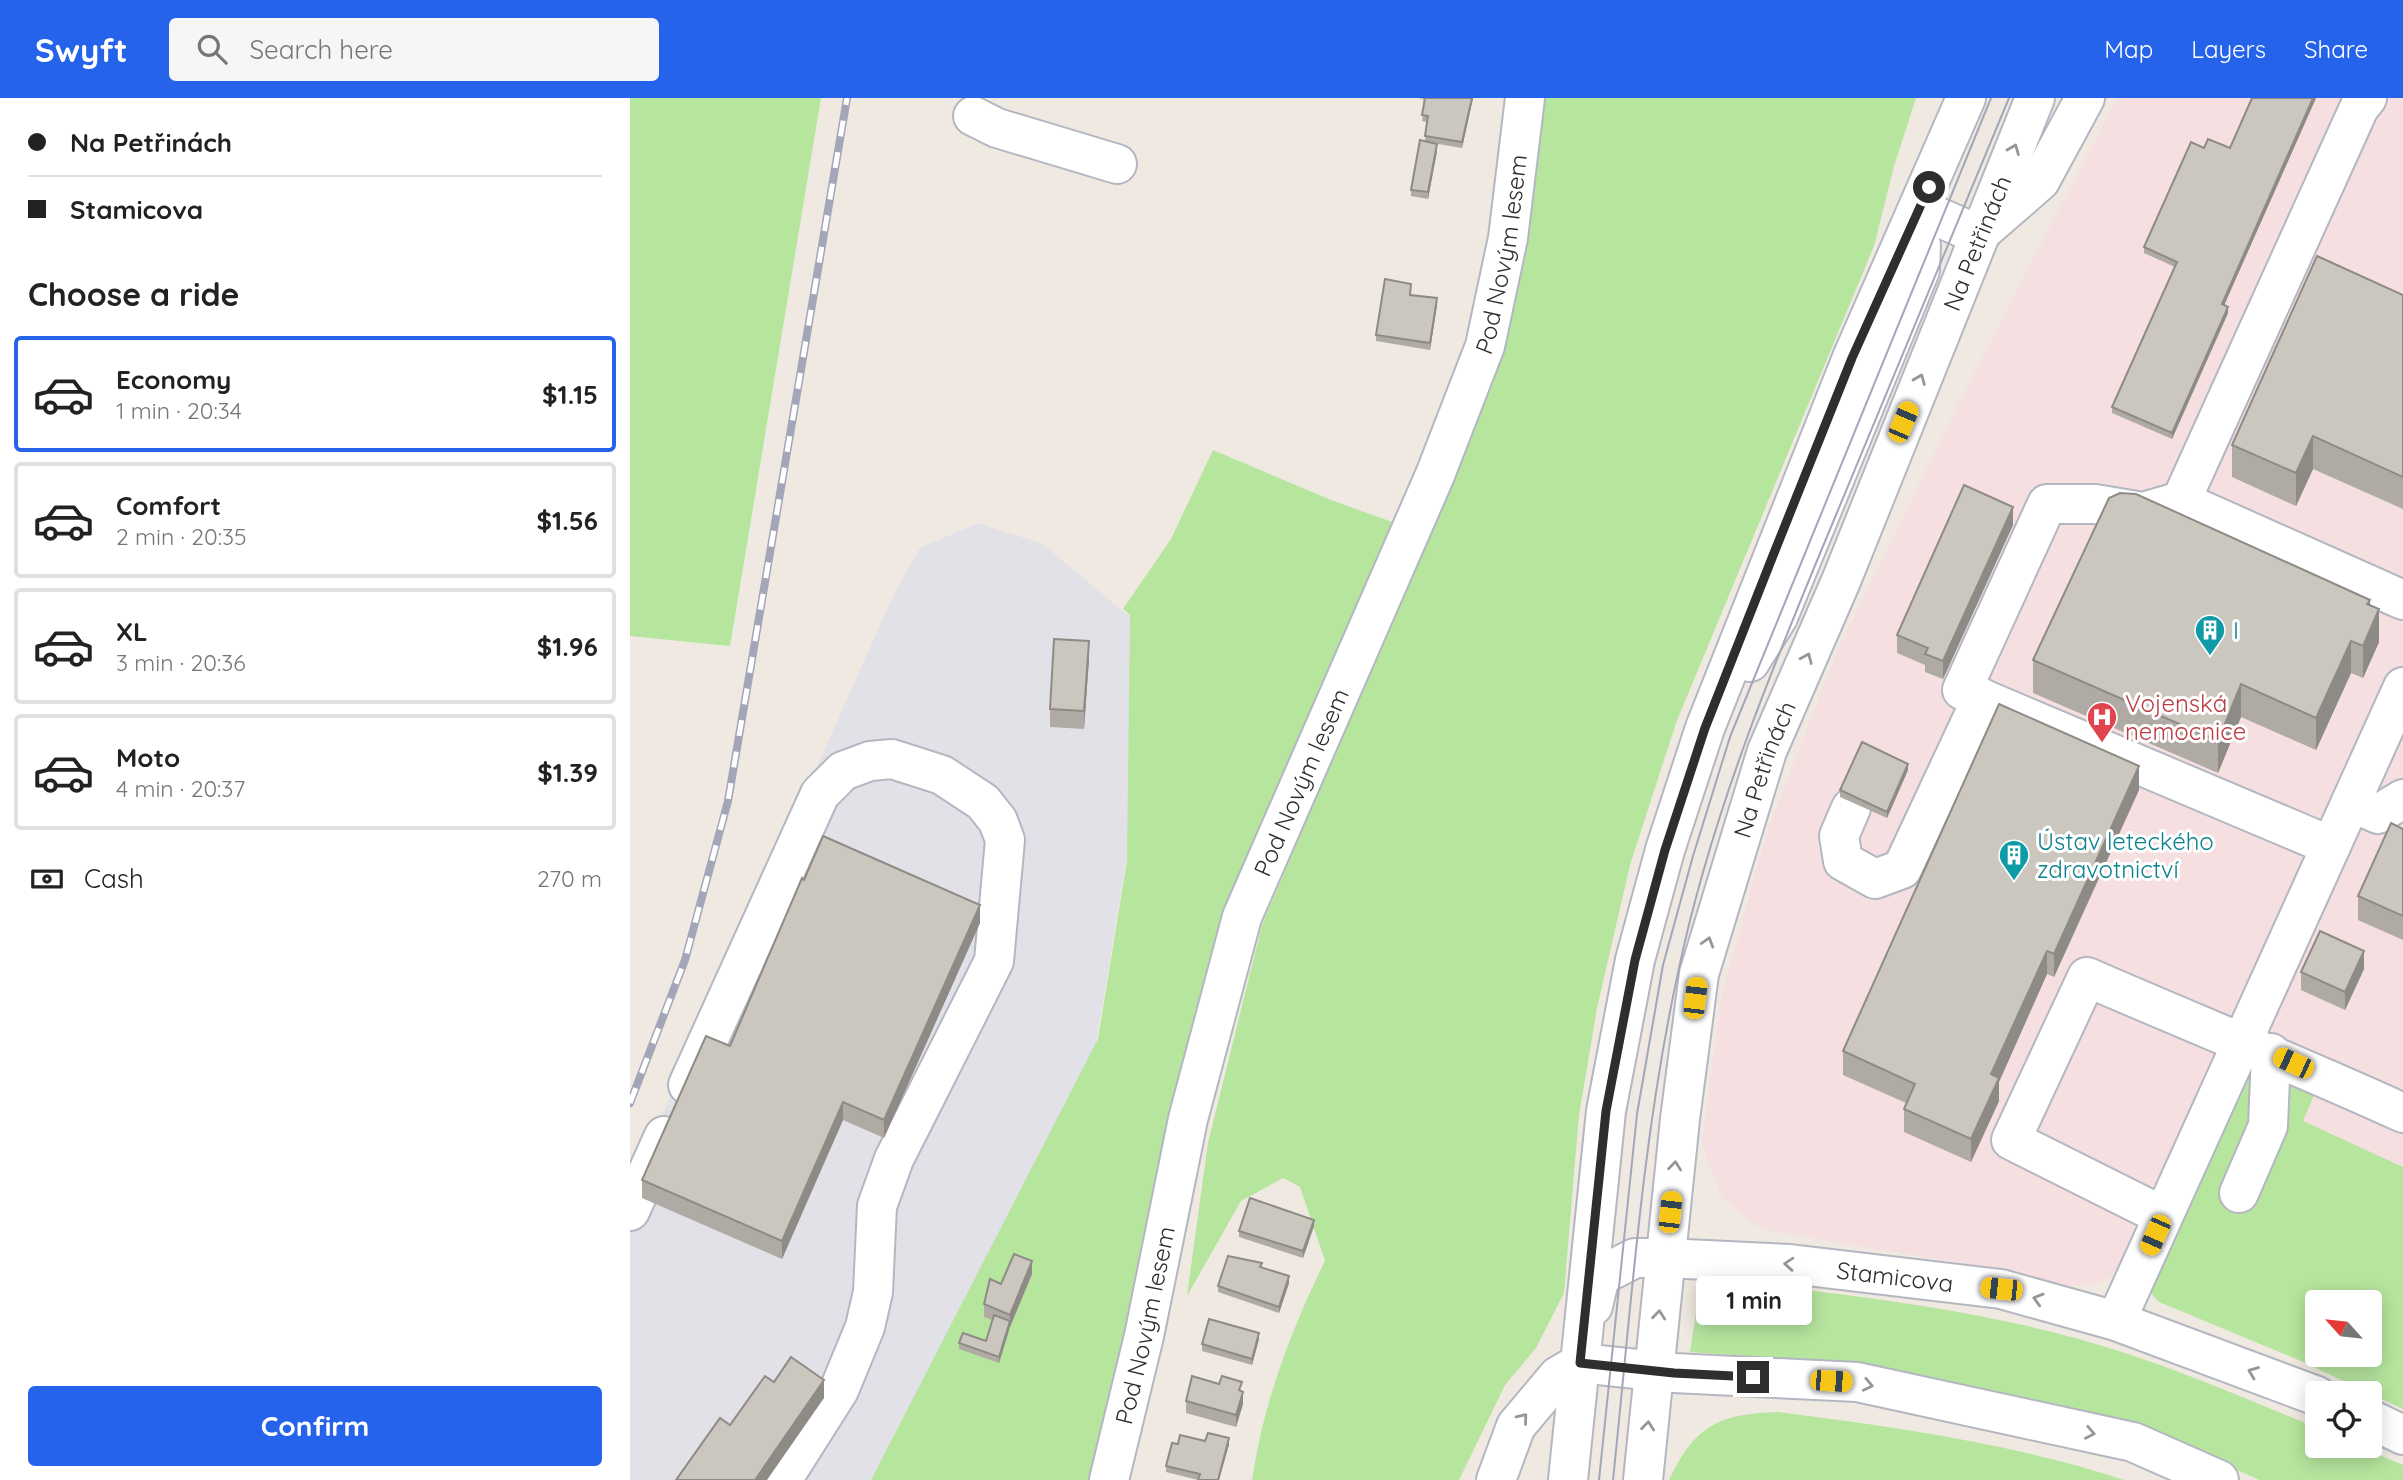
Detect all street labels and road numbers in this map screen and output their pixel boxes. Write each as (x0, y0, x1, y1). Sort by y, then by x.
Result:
street label: Pod Novým lesem (1468, 153, 1533, 358)
street label: Na Petřinách (1936, 171, 2017, 315)
street label: Pod Novým lesem (1247, 683, 1355, 881)
street label: Na Petřinách (1726, 696, 1802, 841)
street label: Pod Novým lesem (1108, 1223, 1181, 1427)
street label: Stamicova (1835, 1255, 1955, 1298)

